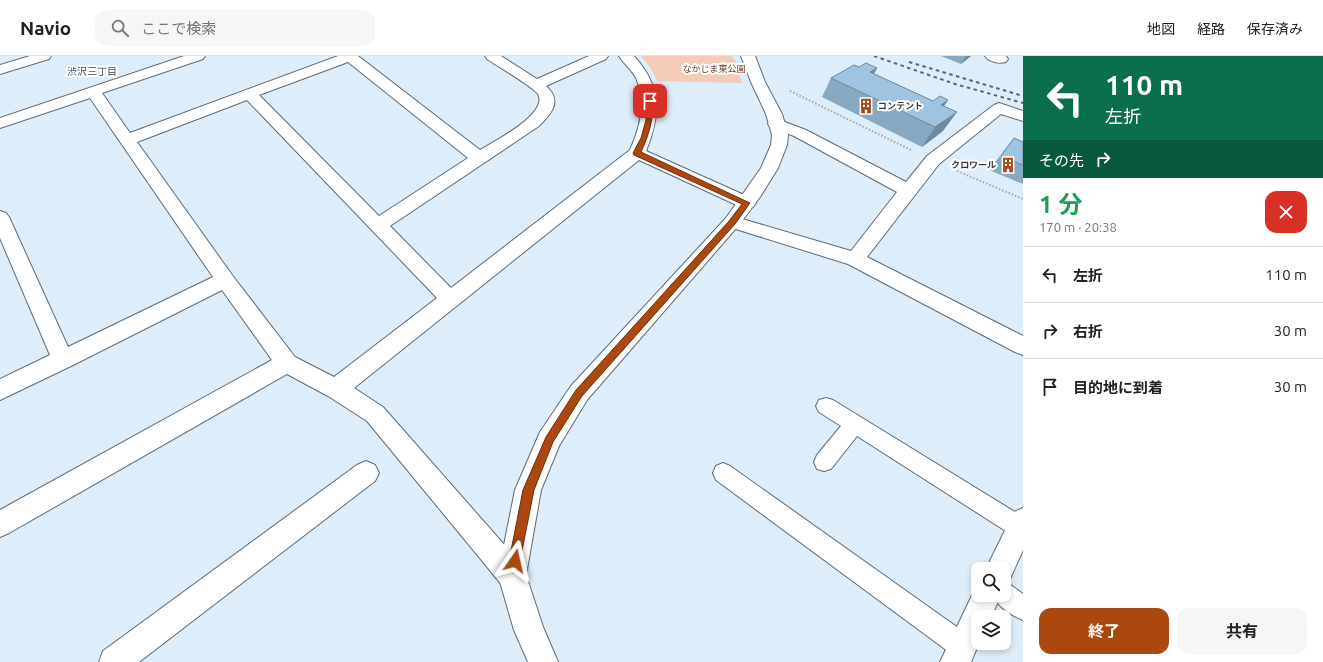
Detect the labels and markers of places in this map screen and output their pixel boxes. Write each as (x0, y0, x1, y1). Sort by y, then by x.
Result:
pin (633, 84, 667, 118)
building icon: コンテント (857, 97, 875, 115)
place label: コンテント (878, 101, 923, 111)
building icon: クロワール (999, 156, 1017, 174)
place label: クロワール (951, 160, 996, 170)

